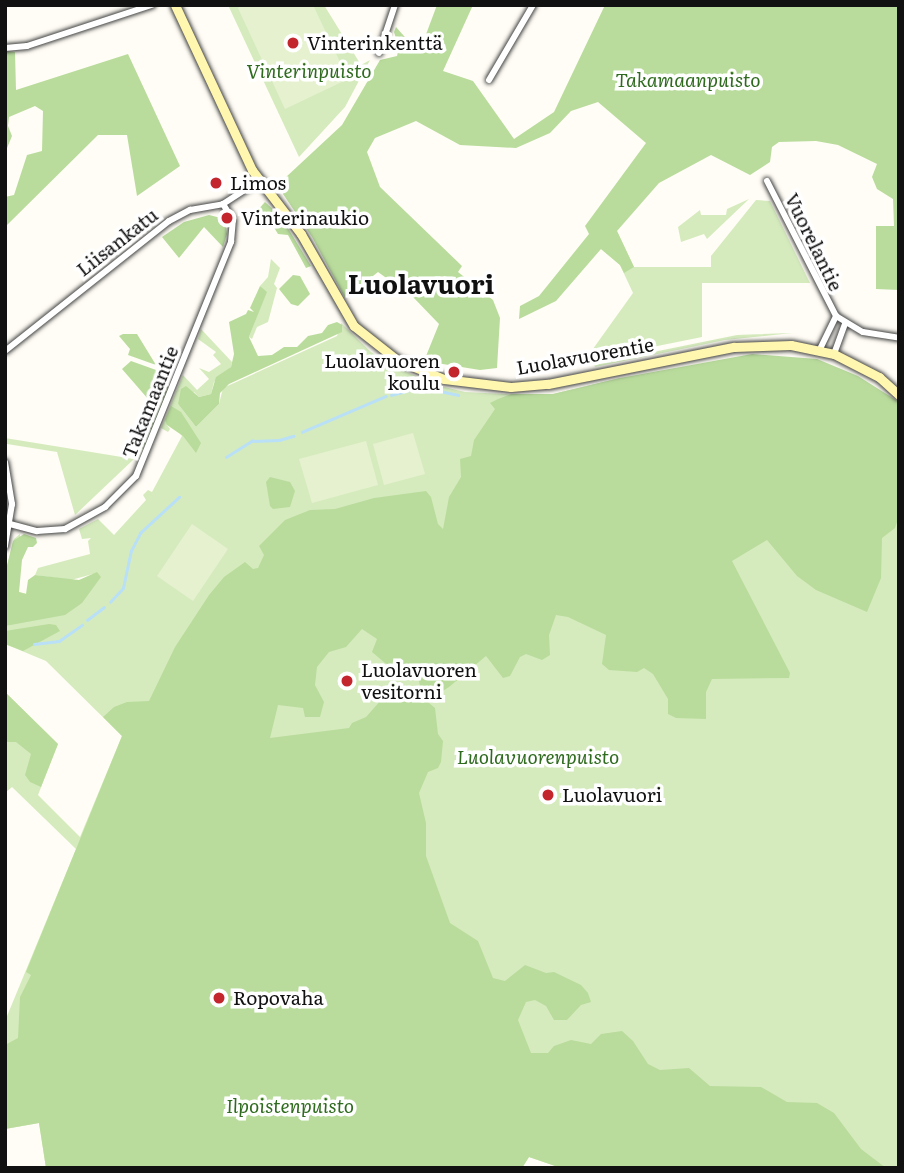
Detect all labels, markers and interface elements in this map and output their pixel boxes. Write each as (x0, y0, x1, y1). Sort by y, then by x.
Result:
place label: Vinterinkenttä (307, 32, 443, 54)
marker: Vinterinkenttä (285, 35, 301, 51)
park label: Vinterinpuisto (246, 60, 372, 82)
park label: Takamaanpuisto (616, 69, 760, 91)
place label: Limos (230, 172, 286, 194)
marker: Limos (208, 175, 224, 191)
street label: Vuorelantie (780, 189, 848, 295)
street label: Liisankatu (72, 203, 162, 281)
place label: Vinterinaukio (241, 207, 369, 229)
marker: Vinterinaukio (219, 210, 235, 226)
district label: Luolavuori (348, 267, 494, 299)
street label: Luolavuorentie (515, 333, 655, 379)
street label: Takamaantie (117, 342, 183, 462)
place label: Luolavuoren koulu (324, 350, 440, 394)
marker: Luolavuoren koulu (446, 364, 462, 380)
place label: Luolavuoren vesitorni (361, 659, 477, 703)
marker: Luolavuoren vesitorni (339, 673, 355, 689)
park label: Luolavuorenpuisto (457, 746, 619, 768)
place label: Luolavuori (562, 784, 662, 806)
marker: Luolavuori (540, 787, 556, 803)
place label: Ropovaha (233, 987, 324, 1009)
marker: Ropovaha (211, 990, 227, 1006)
park label: Ilpoistenpuisto (226, 1095, 354, 1117)

